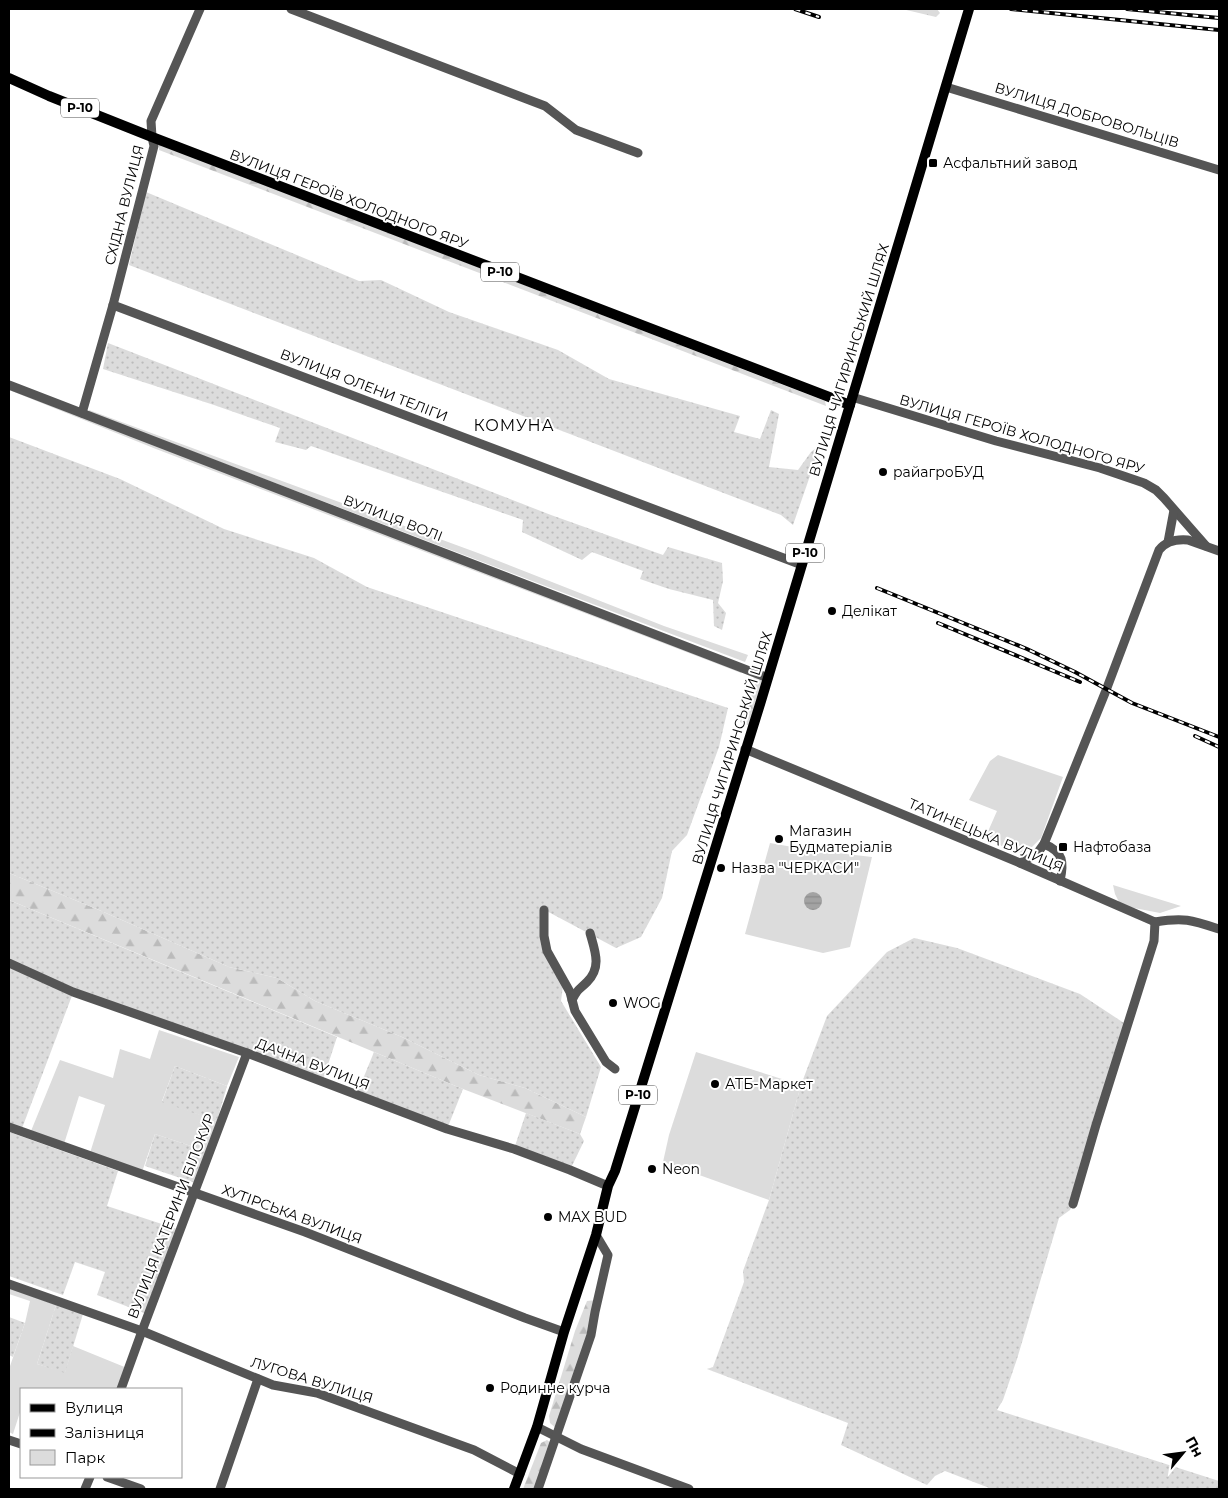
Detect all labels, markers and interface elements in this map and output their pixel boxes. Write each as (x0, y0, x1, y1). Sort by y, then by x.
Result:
street label: ВУЛИЦЯ ДОБРОВОЛЬЦІВ (993, 78, 1181, 152)
road number: Р-10 (61, 99, 99, 118)
street label: СХІДНА ВУЛИЦЯ (100, 143, 148, 267)
street label: ВУЛИЦЯ ГЕРОЇВ ХОЛОДНОГО ЯРУ (227, 145, 471, 253)
place label: Асфальтний завод (943, 154, 1077, 172)
marker: Асфальтний завод (927, 157, 939, 169)
street label: ВУЛИЦЯ ЧИГИРИНСЬКИЙ ШЛЯХ (805, 241, 893, 479)
road number: Р-10 (481, 262, 519, 282)
street label: ВУЛИЦЯ ОЛЕНИ ТЕЛІГИ (277, 345, 451, 425)
street label: ВУЛИЦЯ ГЕРОЇВ ХОЛОДНОГО ЯРУ (897, 390, 1147, 478)
district label: КОМУНА (473, 416, 555, 435)
place label: райагроБУД (893, 463, 984, 481)
marker: райагроБУД (877, 466, 889, 478)
street label: ВУЛИЦЯ ВОЛІ (341, 491, 445, 545)
road number: Р-10 (786, 544, 824, 562)
place label: Делікат (842, 602, 897, 620)
marker: Делікат (826, 605, 838, 617)
street label: ВУЛИЦЯ ЧИГИРИНСЬКИЙ ШЛЯХ (688, 629, 776, 867)
street label: ТАТИНЕЦЬКА ВУЛИЦЯ (906, 794, 1066, 876)
place label: Магазин Будматеріалів (789, 822, 892, 856)
marker: Магазин Будматеріалів (773, 833, 785, 845)
place label: Нафтобаза (1073, 838, 1152, 856)
marker: Нафтобаза (1057, 841, 1069, 853)
place label: Назва "ЧЕРКАСИ" (731, 859, 859, 877)
marker: Назва "ЧЕРКАСИ" (715, 862, 727, 874)
place label: WOG (623, 994, 661, 1012)
marker: WOG (607, 997, 619, 1009)
street label: ДАЧНА ВУЛИЦЯ (254, 1034, 372, 1094)
place label: АТБ-Маркет (725, 1075, 813, 1093)
marker: АТБ-Маркет (709, 1078, 721, 1090)
road number: Р-10 (619, 1086, 657, 1104)
street label: ВУЛИЦЯ КАТЕРИНИ БІЛОКУР (123, 1111, 219, 1321)
place label: Neon (662, 1160, 700, 1178)
marker: Neon (646, 1163, 658, 1175)
street label: ХУТІРСЬКА ВУЛИЦЯ (219, 1180, 365, 1248)
place label: MAX BUD (558, 1208, 627, 1226)
marker: MAX BUD (542, 1211, 554, 1223)
street label: ЛУГОВА ВУЛИЦЯ (249, 1353, 375, 1407)
place label: Родинне курча (500, 1379, 610, 1397)
marker: Родинне курча (484, 1382, 496, 1394)
legend (20, 1388, 182, 1478)
text: Вулиця (65, 1398, 123, 1417)
text: Залізниця (65, 1423, 144, 1442)
north arrow (1158, 1428, 1208, 1478)
text: Пн (1181, 1433, 1207, 1460)
text: Парк (65, 1448, 105, 1467)

